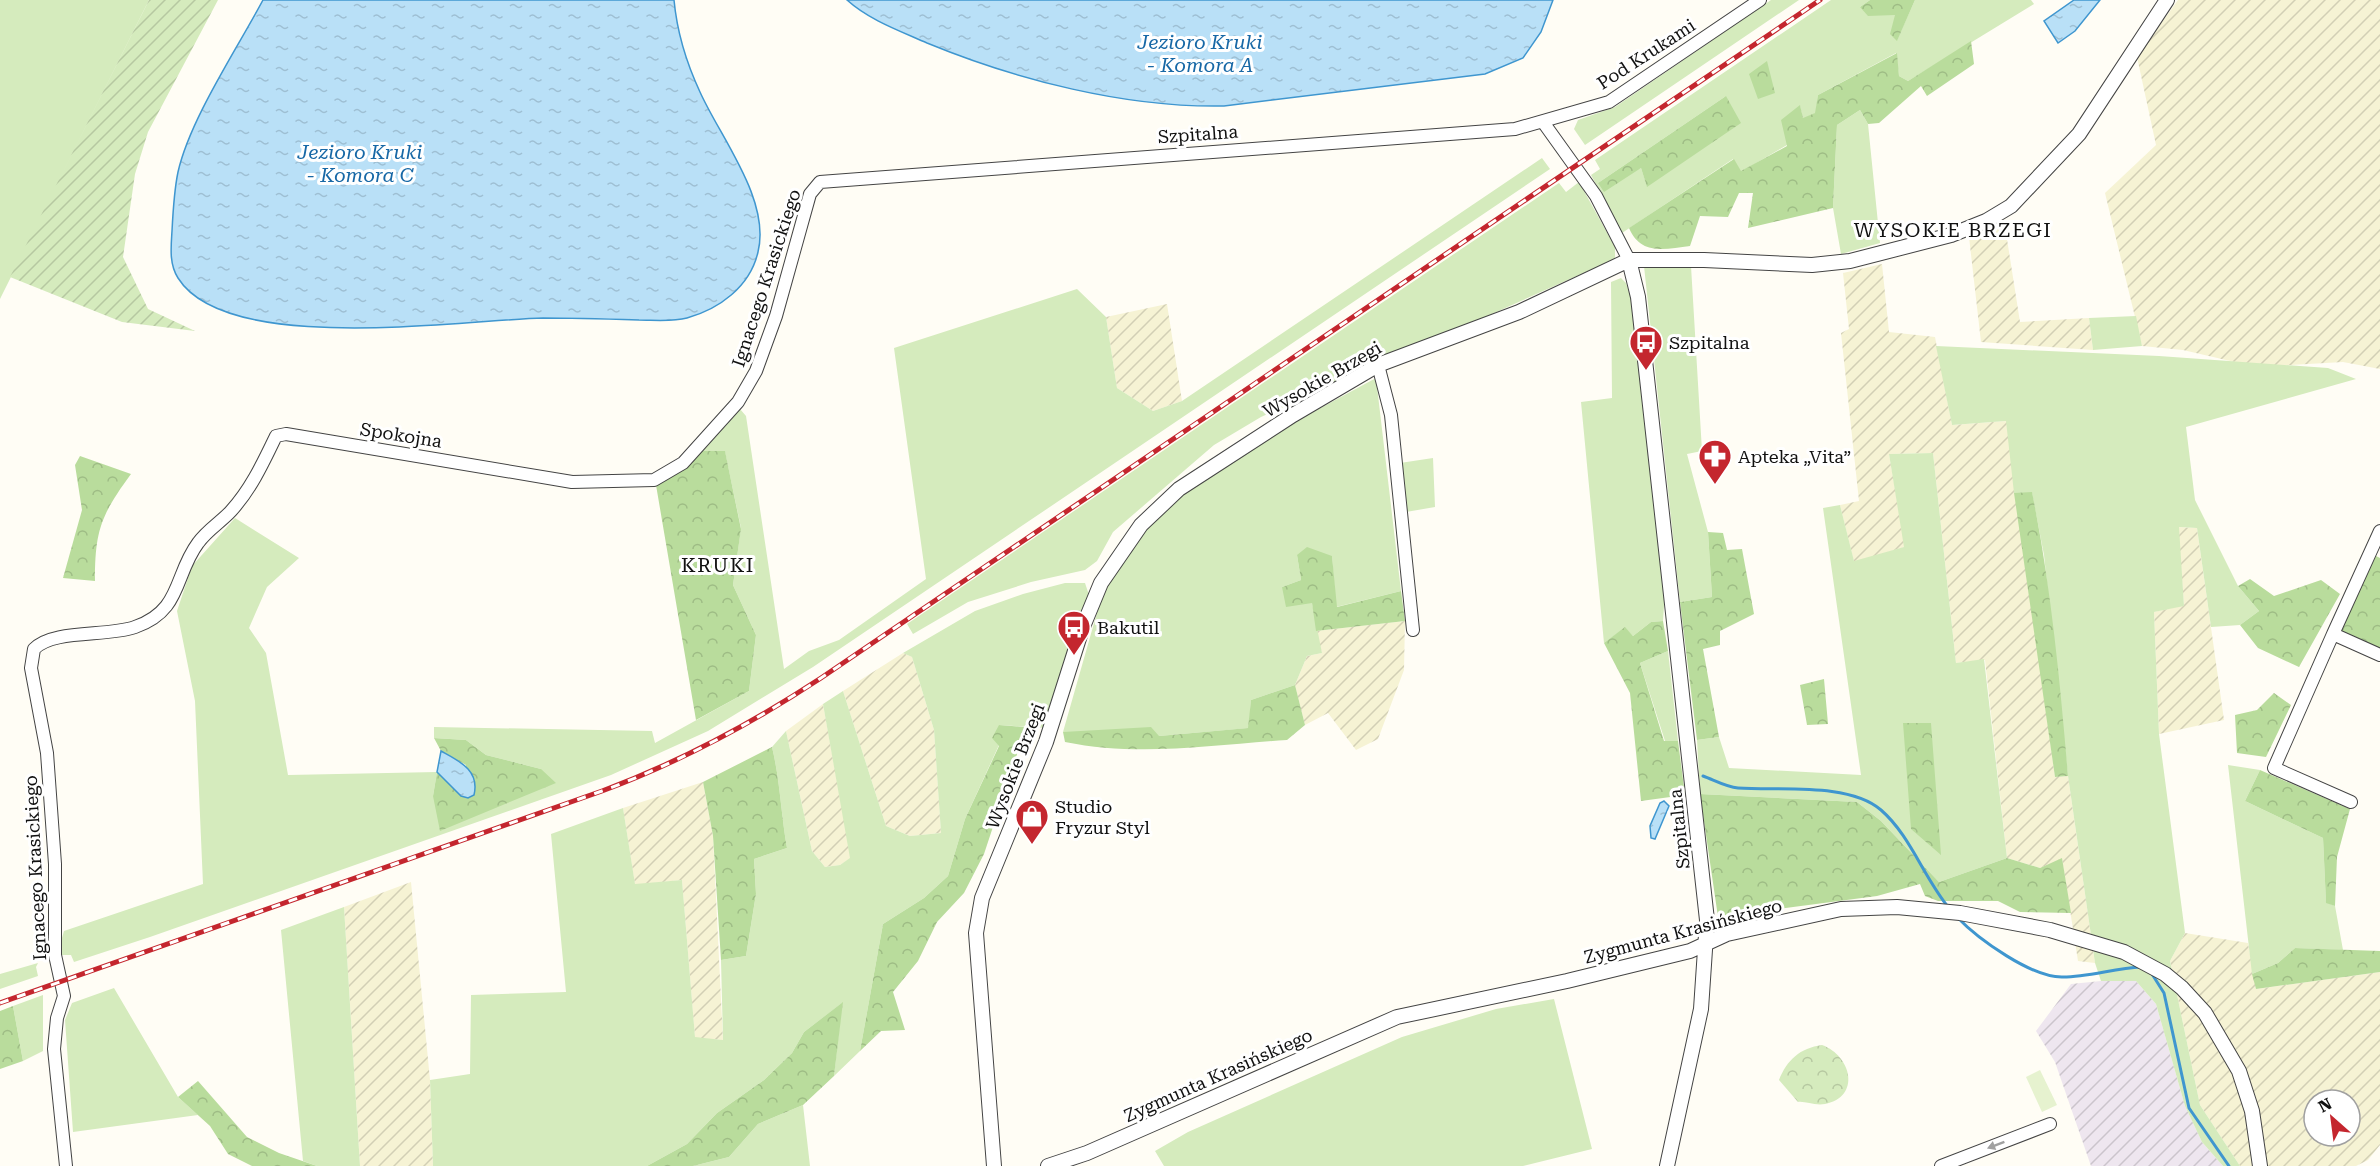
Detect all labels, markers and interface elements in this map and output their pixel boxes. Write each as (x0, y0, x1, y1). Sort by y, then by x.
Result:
street label: Pod Krukami (1593, 14, 1699, 94)
water label: Jezioro Kruki - Komora A (1136, 30, 1263, 77)
street label: Szpitalna (1157, 121, 1239, 147)
water label: Jezioro Kruki - Komora C (296, 140, 423, 187)
street label: Ignacego Krasickiego (727, 186, 805, 370)
district label: WYSOKIE BRZEGI (1854, 218, 2052, 242)
bus stop icon: Szpitalna (1628, 324, 1664, 371)
place label: Szpitalna (1669, 332, 1750, 353)
street label: Wysokie Brzegi (1259, 337, 1385, 421)
street label: Spokojna (359, 418, 444, 452)
pharmacy icon: Apteka „Vita” (1697, 438, 1733, 485)
place label: Apteka „Vita” (1738, 446, 1851, 467)
district label: KRUKI (681, 553, 755, 577)
bus stop icon: Bakutil (1056, 609, 1092, 656)
place label: Bakutil (1097, 617, 1160, 638)
street label: Wysokie Brzegi (981, 700, 1049, 832)
street label: Ignacego Krasickiego (20, 775, 50, 961)
street label: Szpitalna (1664, 788, 1694, 870)
place label: Studio Fryzur Styl (1055, 796, 1150, 838)
shop icon: Studio Fryzur Styl (1014, 798, 1050, 845)
street label: Zygmunta Krasińskiego (1582, 894, 1784, 968)
street label: Zygmunta Krasińskiego (1120, 1024, 1316, 1126)
north arrow (2302, 1088, 2362, 1148)
text: N (2315, 1094, 2335, 1116)
one-way arrow (1987, 1141, 2005, 1151)

